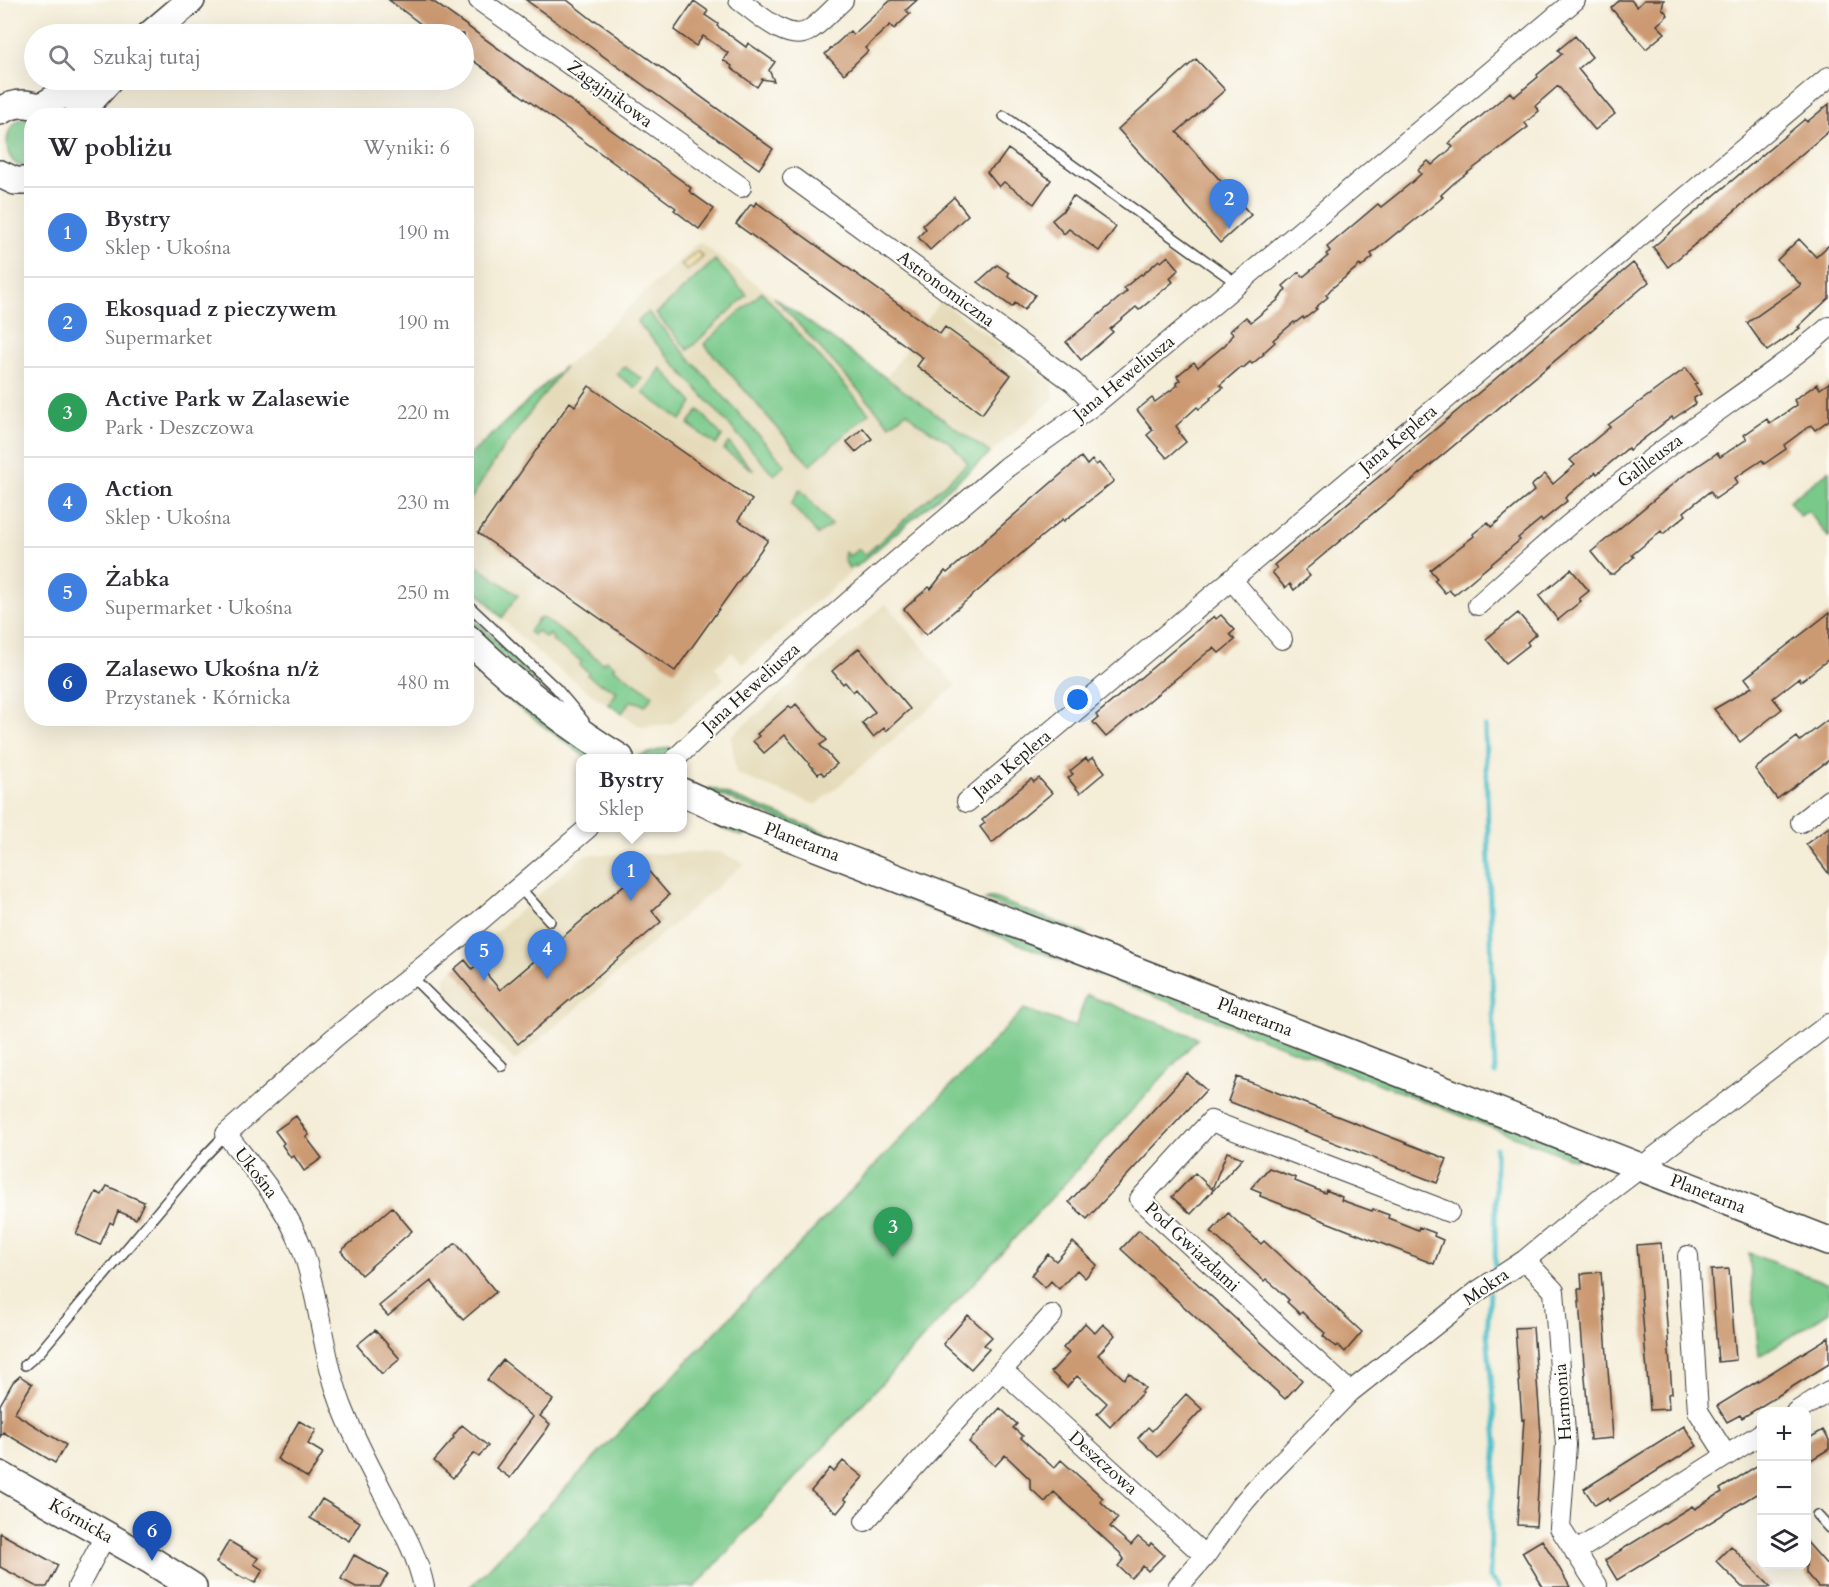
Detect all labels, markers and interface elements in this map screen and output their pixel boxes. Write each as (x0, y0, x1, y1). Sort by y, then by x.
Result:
search box (24, 24, 474, 90)
icon: search (45, 41, 78, 74)
text: Szukaj tutaj (93, 42, 201, 72)
street label: Zagajnikowa (562, 54, 658, 134)
text: W pobliżu (48, 130, 173, 165)
text: Wyniki: 6 (363, 134, 450, 161)
pin: 2 (1210, 180, 1248, 229)
text: Bystry (105, 204, 171, 234)
text: 1 (62, 219, 73, 246)
text: 190 m (397, 219, 450, 246)
text: Sklep · Ukośna (105, 234, 231, 261)
street label: Astronomiczna (892, 245, 1000, 333)
text: Ekosquad z pieczywem (105, 294, 337, 324)
text: 2 (62, 309, 73, 336)
text: 190 m (397, 309, 450, 336)
text: Supermarket (105, 324, 212, 351)
street label: Jana Heweliusza (1066, 329, 1180, 429)
text: Active Park w Zalasewie (105, 384, 350, 414)
text: 3 (62, 399, 73, 426)
text: 220 m (397, 399, 450, 426)
street label: Jana Keplera (1351, 399, 1443, 481)
text: Park · Deszczowa (105, 414, 254, 441)
street label: Galileusza (1612, 428, 1688, 494)
text: Action (105, 474, 173, 504)
text: 4 (62, 489, 73, 516)
text: 230 m (397, 489, 450, 516)
text: Sklep · Ukośna (105, 504, 231, 531)
text: Żabka (105, 564, 170, 594)
text: 5 (62, 579, 73, 606)
text: 250 m (397, 579, 450, 606)
text: Supermarket · Ukośna (105, 594, 292, 621)
street label: Jana Heweliusza (694, 637, 806, 741)
text: Zalasewo Ukośna n/ż (105, 654, 319, 684)
text: 6 (62, 669, 73, 696)
text: 480 m (397, 669, 450, 696)
text: Przystanek · Kórnicka (105, 684, 291, 711)
your location (1063, 685, 1092, 714)
street label: Jana Keplera (965, 724, 1057, 806)
popup (576, 754, 687, 832)
text: Bystry (599, 765, 664, 795)
text: Sklep (599, 795, 644, 822)
street label: Planetarna (760, 816, 844, 868)
pin: 1 (612, 852, 650, 901)
pin: 4 (528, 930, 566, 979)
pin: 5 (464, 932, 504, 981)
street label: Planetarna (1213, 991, 1297, 1043)
street label: Ukośna (228, 1142, 284, 1204)
street label: Planetarna (1666, 1168, 1750, 1220)
street label: Pod Gwiazdami (1139, 1196, 1245, 1298)
pin: 3 (874, 1208, 912, 1257)
street label: Mokra (1458, 1262, 1514, 1312)
street label: Harmonia (1548, 1362, 1578, 1441)
map controls (1757, 1407, 1811, 1569)
button: + (1757, 1407, 1811, 1461)
street label: Deszczowa (1063, 1425, 1143, 1501)
button: − (1757, 1461, 1811, 1515)
street label: Kórnicka (44, 1493, 118, 1550)
pin: 6 (132, 1512, 172, 1561)
button: layers (1757, 1515, 1811, 1569)

